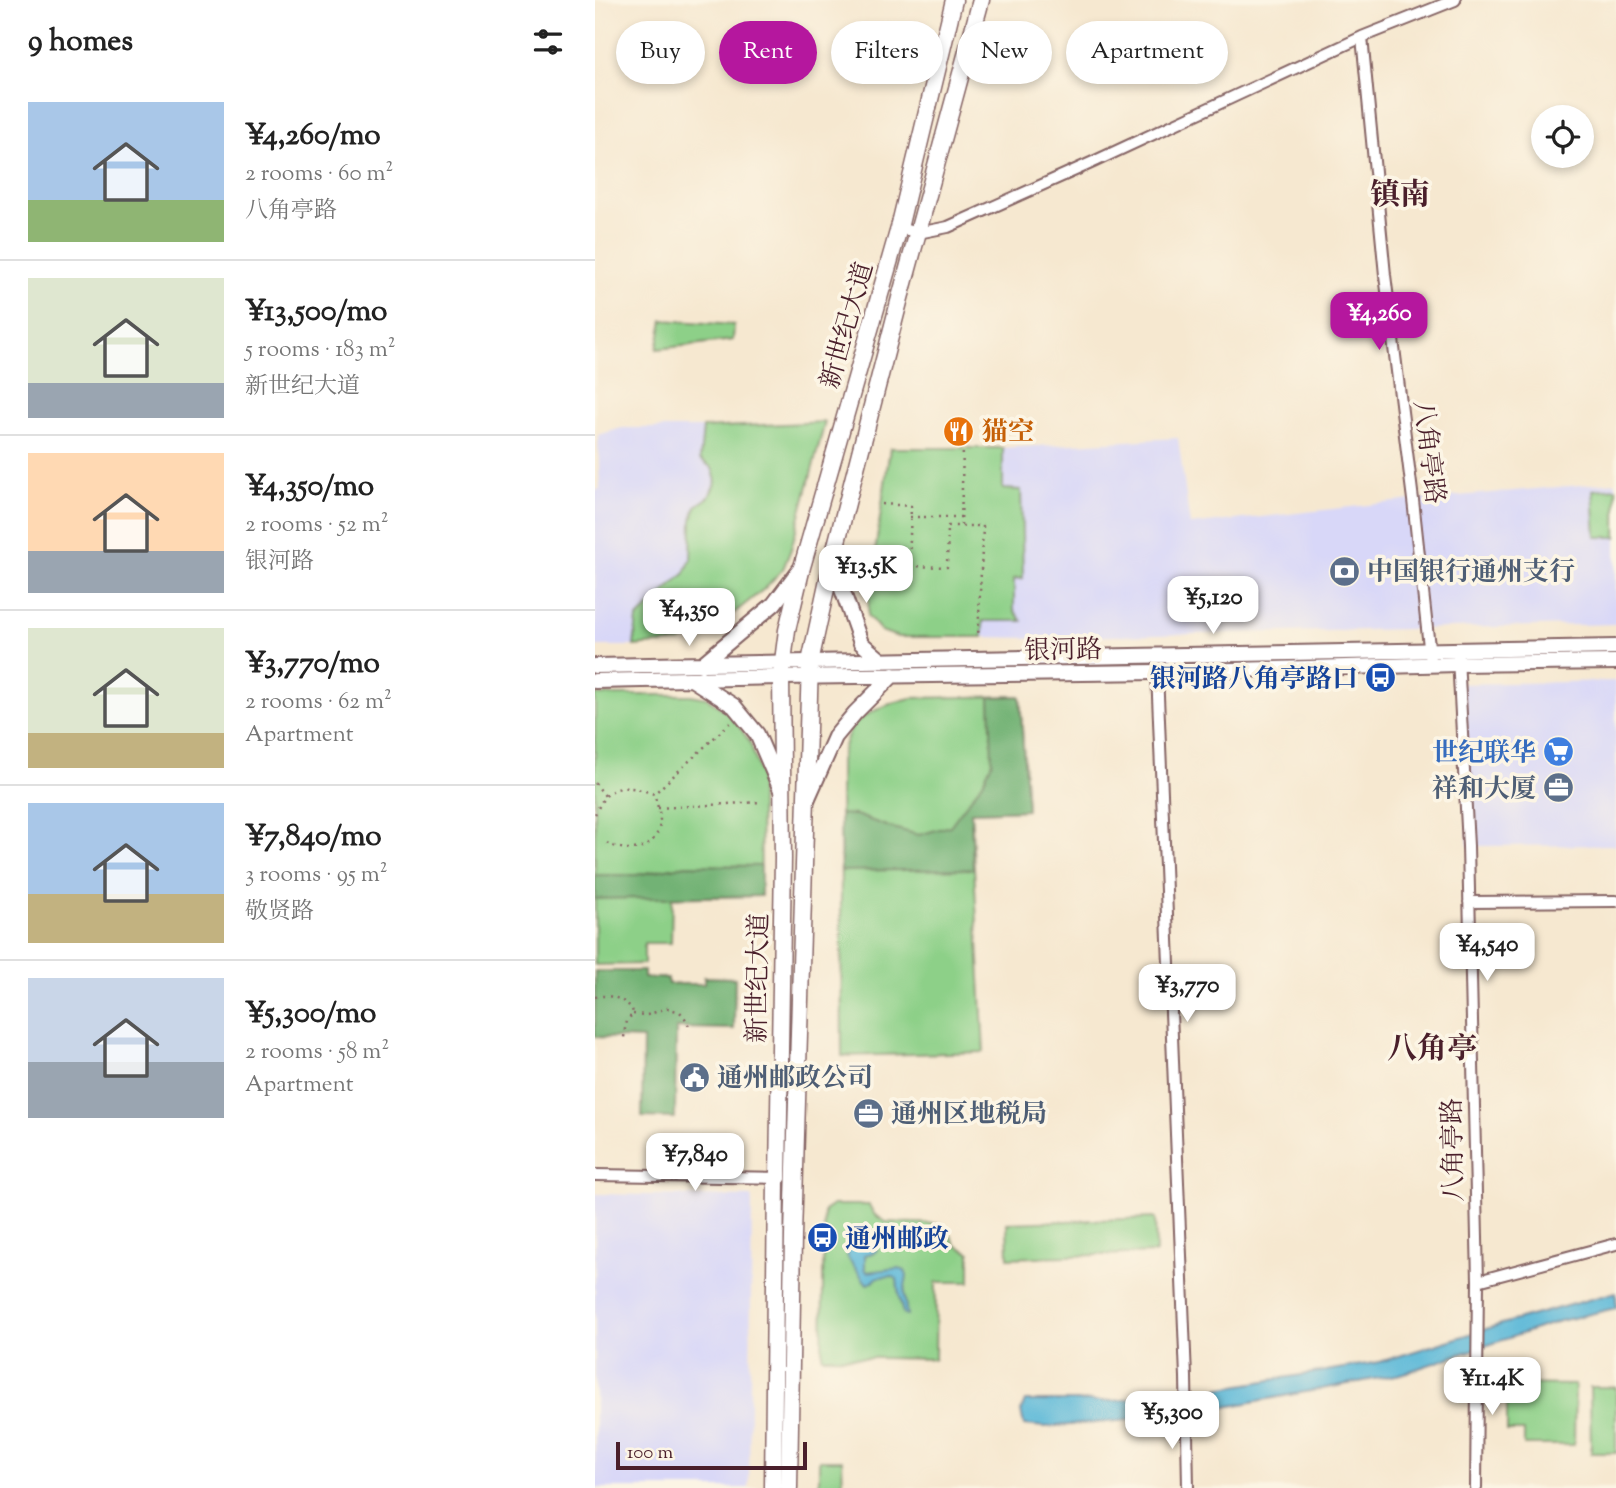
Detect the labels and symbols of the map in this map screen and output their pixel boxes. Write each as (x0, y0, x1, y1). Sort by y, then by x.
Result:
district label: 镇南 (1370, 175, 1430, 218)
street label: 新世纪大道 (813, 258, 884, 393)
pin: ¥4,260 (1322, 292, 1436, 352)
street label: 八角亭路 (1403, 398, 1452, 506)
restaurant icon: 猫空 (942, 414, 976, 448)
place label: 猫空 (982, 415, 1034, 452)
pin: ¥13.5K (809, 546, 923, 605)
bank icon: 中国银行通州支行 (1327, 554, 1361, 588)
place label: 中国银行通州支行 (1367, 555, 1575, 592)
pin: ¥5,120 (1156, 576, 1270, 636)
pin: ¥4,350 (632, 588, 746, 648)
street label: 银河路 (1024, 632, 1102, 671)
bus stop icon: 银河路八角亭路口 (1364, 661, 1398, 695)
place label: 银河路八角亭路口 (1150, 662, 1358, 699)
supermarket icon: 世纪联华 (1542, 735, 1576, 769)
place label: 世纪联华 (1432, 736, 1536, 773)
office icon: 祥和大厦 (1542, 771, 1576, 805)
place label: 祥和大厦 (1432, 772, 1536, 809)
street label: 新世纪大道 (740, 913, 779, 1043)
pin: ¥4,540 (1430, 923, 1544, 983)
pin: ¥3,770 (1130, 964, 1244, 1024)
district label: 八角亭 (1387, 1029, 1477, 1072)
public building icon: 通州邮政公司 (677, 1060, 711, 1094)
place label: 通州邮政公司 (717, 1061, 873, 1098)
office icon: 通州区地税局 (851, 1096, 885, 1130)
place label: 通州区地税局 (891, 1097, 1047, 1134)
street label: 八角亭路 (1435, 1098, 1474, 1202)
pin: ¥7,840 (638, 1134, 752, 1193)
bus stop icon: 通州邮政 (805, 1221, 839, 1255)
place label: 通州邮政 (845, 1222, 949, 1259)
pin: ¥11.4K (1435, 1358, 1549, 1417)
pin: ¥5,300 (1115, 1392, 1229, 1451)
scale bar (616, 1439, 807, 1471)

